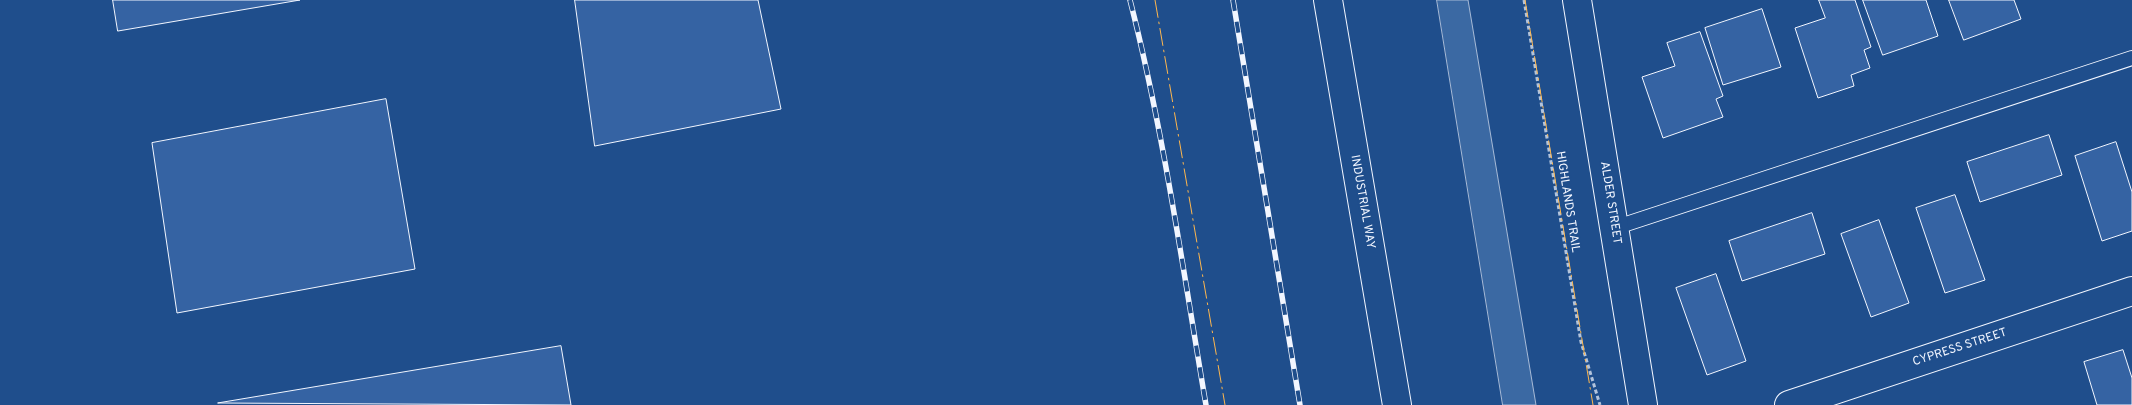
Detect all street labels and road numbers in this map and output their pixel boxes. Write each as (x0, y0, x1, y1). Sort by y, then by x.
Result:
street label: HIGHLANDS TRAIL (1552, 150, 1582, 254)
street label: INDUSTRIAL WAY (1347, 154, 1377, 250)
street label: ALDER STREET (1596, 160, 1624, 246)
street label: CYPRESS STREET (1911, 326, 2009, 370)

